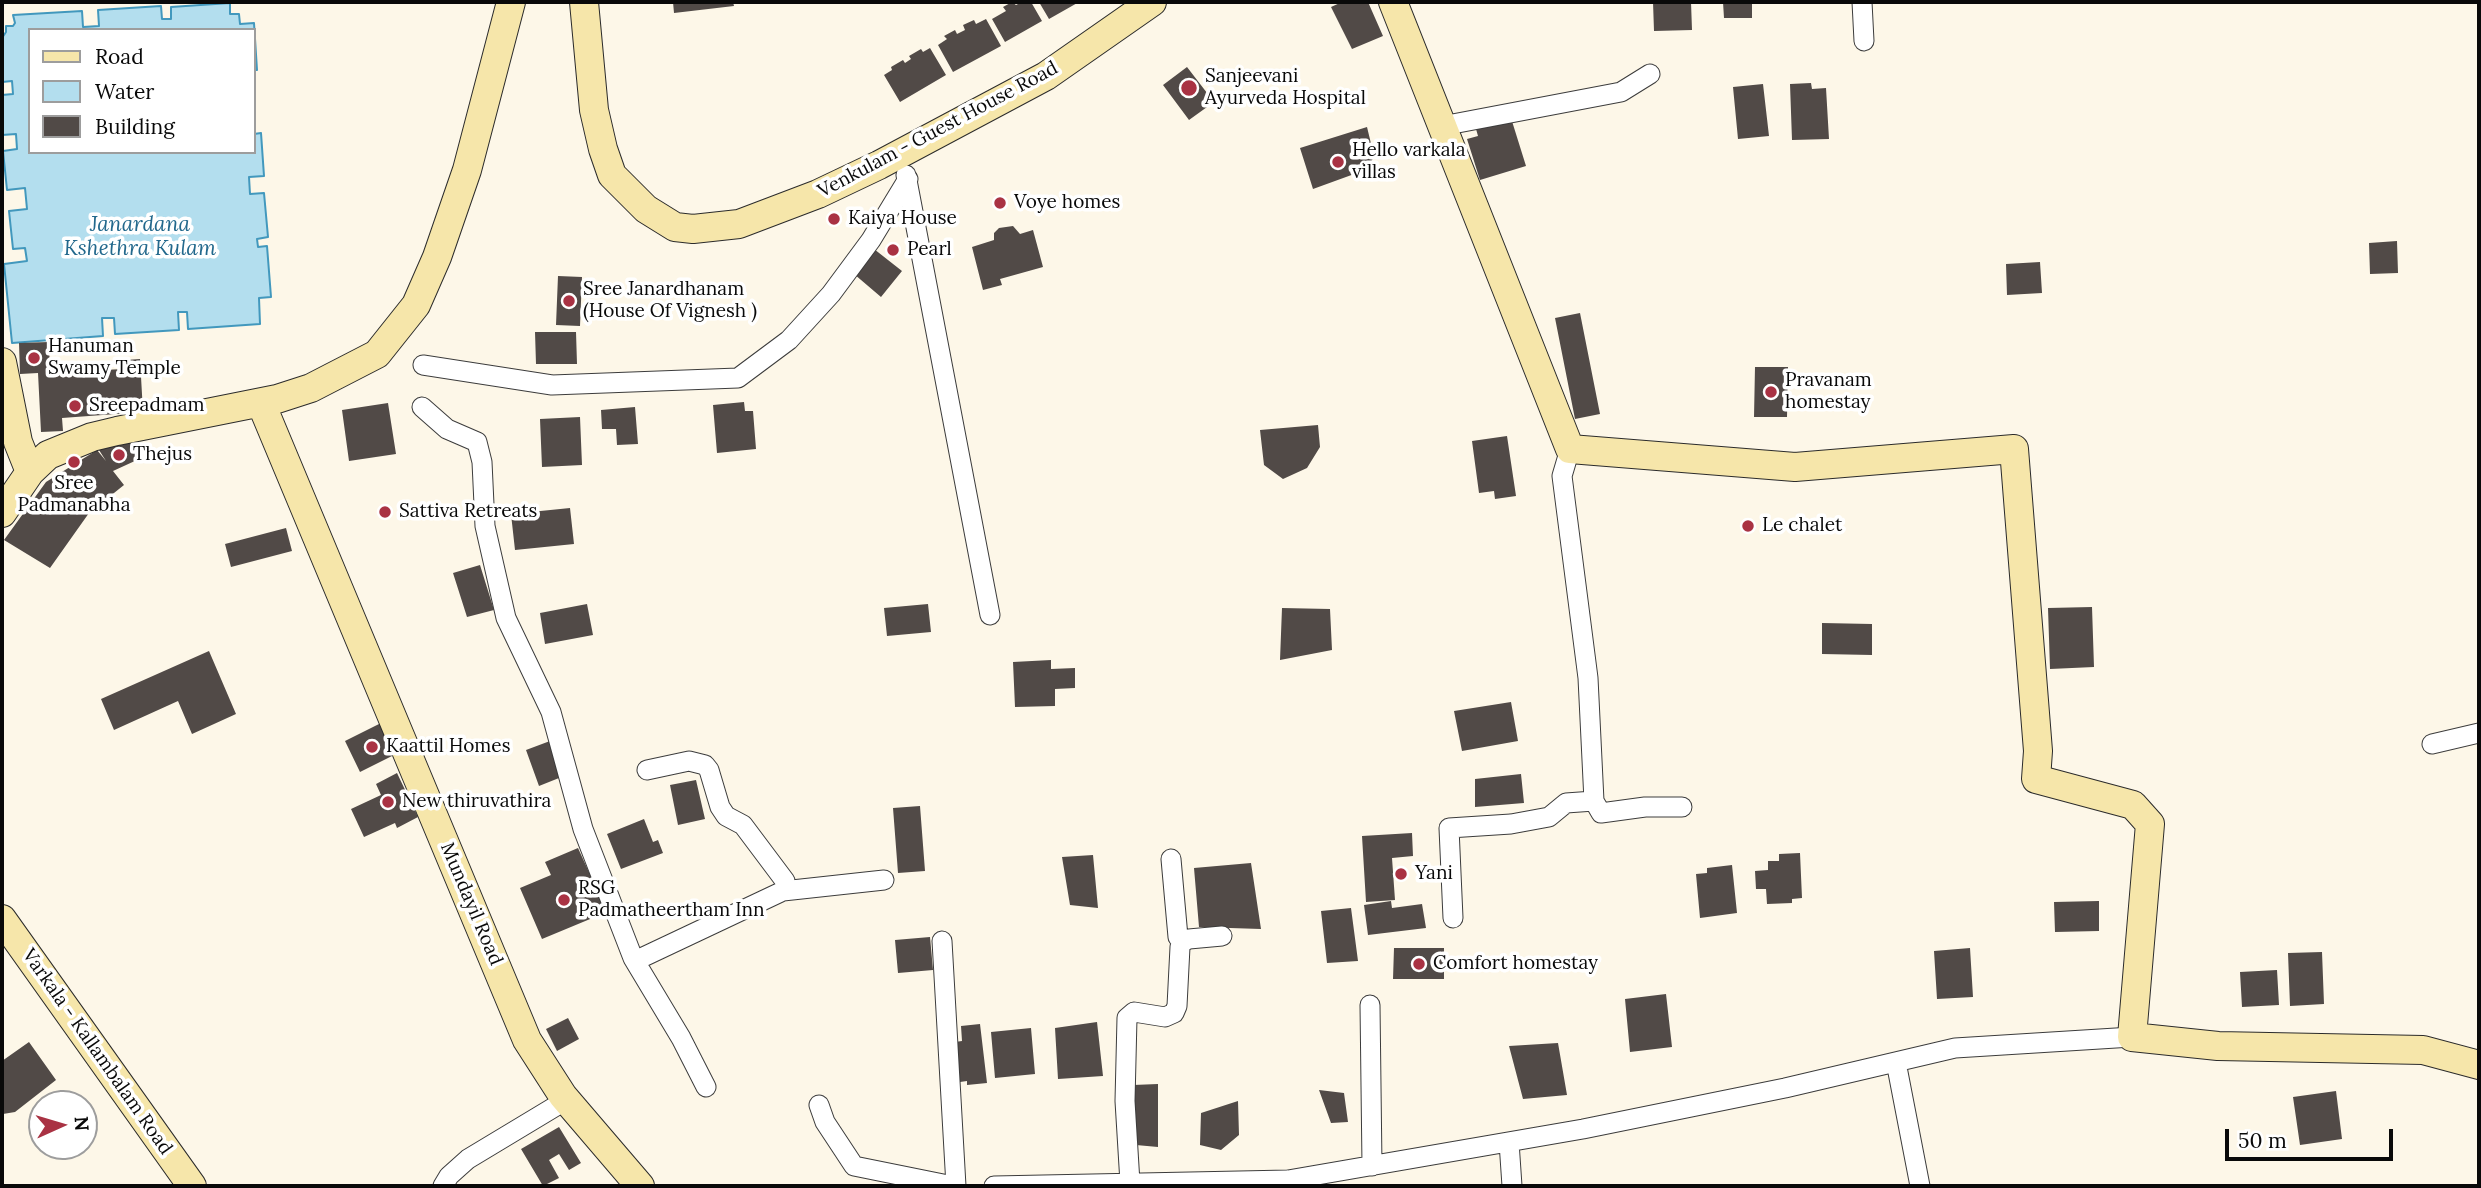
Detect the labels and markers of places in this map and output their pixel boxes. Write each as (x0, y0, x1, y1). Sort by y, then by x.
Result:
place label: Sanjeevani Ayurveda Hospital (1205, 66, 1366, 110)
marker: Sanjeevani Ayurveda Hospital (1179, 78, 1199, 98)
place label: Hello varkala villas (1352, 140, 1465, 184)
marker: Hello varkala villas (1330, 154, 1346, 170)
place label: Voye homes (1014, 192, 1120, 214)
marker: Voye homes (992, 195, 1008, 211)
place label: Kaiya House (848, 208, 957, 230)
marker: Kaiya House (826, 211, 842, 227)
place label: Pearl (907, 239, 952, 261)
marker: Pearl (885, 242, 901, 258)
place label: Sree Janardhanam (House Of Vignesh ) (583, 279, 757, 323)
marker: Sree Janardhanam (House Of Vignesh ) (561, 293, 577, 309)
place label: Hanuman Swamy Temple (48, 336, 181, 380)
marker: Hanuman Swamy Temple (26, 350, 42, 366)
place label: Pravanam homestay (1785, 370, 1872, 414)
marker: Pravanam homestay (1763, 384, 1779, 400)
place label: Sreepadmam (89, 395, 205, 417)
marker: Sreepadmam (67, 398, 83, 414)
place label: Thejus (133, 444, 192, 466)
marker: Thejus (111, 447, 127, 463)
marker: Sree Padmanabha (66, 454, 82, 470)
place label: Sree Padmanabha (18, 473, 130, 517)
place label: Sattiva Retreats (399, 501, 537, 523)
marker: Sattiva Retreats (377, 504, 393, 520)
place label: Le chalet (1762, 515, 1842, 537)
marker: Le chalet (1740, 518, 1756, 534)
place label: Kaattil Homes (386, 736, 510, 758)
marker: Kaattil Homes (364, 739, 380, 755)
place label: New thiruvathira (402, 791, 551, 813)
marker: New thiruvathira (380, 794, 396, 810)
place label: Yani (1415, 863, 1453, 885)
marker: Yani (1393, 866, 1409, 882)
place label: RSG Padmatheertham Inn (578, 878, 765, 922)
marker: RSG Padmatheertham Inn (556, 892, 572, 908)
place label: Comfort homestay (1433, 953, 1598, 975)
marker: Comfort homestay (1411, 956, 1427, 972)

